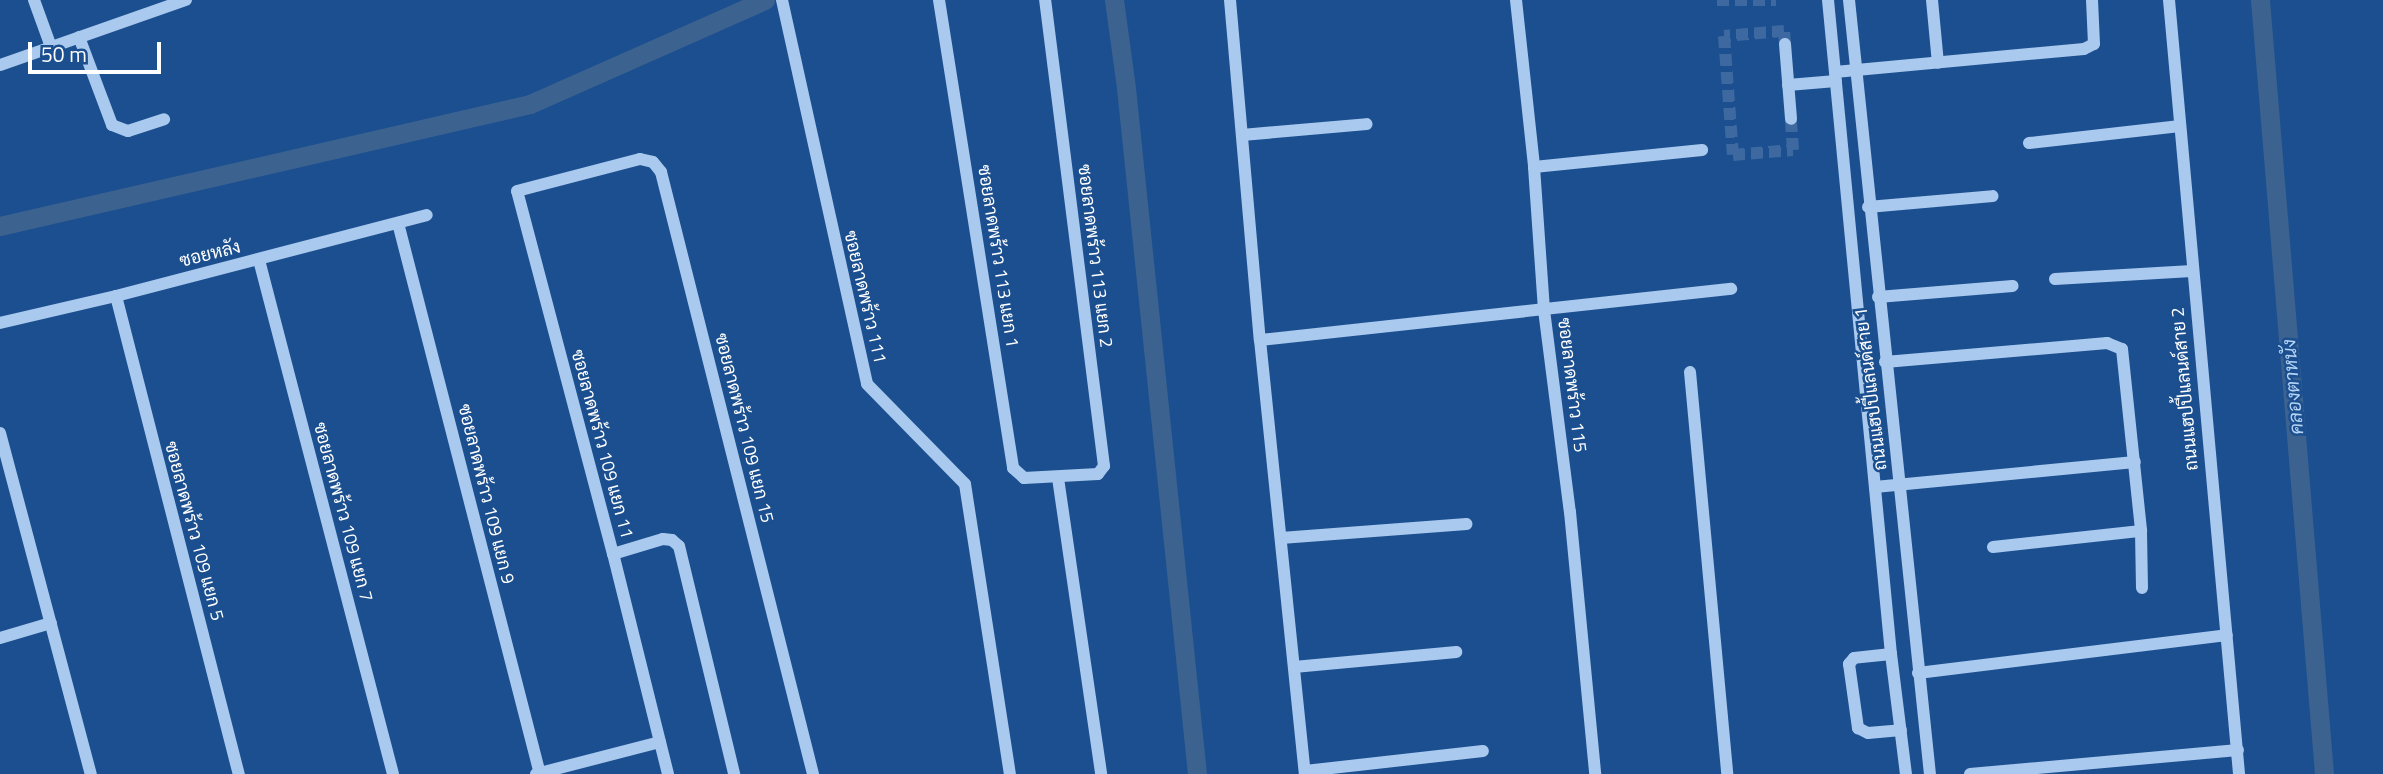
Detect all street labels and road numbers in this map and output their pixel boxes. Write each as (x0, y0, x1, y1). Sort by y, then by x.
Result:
street label: ซอยลาดพร้าว 113 แยก 1 (973, 163, 1023, 349)
street label: ซอยลาดพร้าว 113 แยก 2 (1073, 163, 1117, 349)
street label: ซอยลาดพร้าว 111 (839, 229, 891, 365)
street label: ซอยหลัง (177, 236, 243, 272)
street label: ถนนแฮปปี้แลนด์สาย 1 (1850, 306, 1892, 472)
street label: ถนนแฮปปี้แลนด์สาย 2 (2167, 306, 2203, 472)
street label: ซอยลาดพร้าว 115 (1553, 316, 1591, 454)
street label: ซอยลาดพร้าว 109 แยก 15 (710, 331, 778, 525)
street label: ซอยลาดพร้าว 109 แยก 11 (566, 347, 638, 541)
street label: ซอยลาดพร้าว 109 แยก 9 (453, 402, 519, 586)
street label: ซอยลาดพร้าว 109 แยก 7 (309, 420, 377, 604)
street label: ซอยลาดพร้าว 109 แยก 5 (160, 439, 228, 623)

